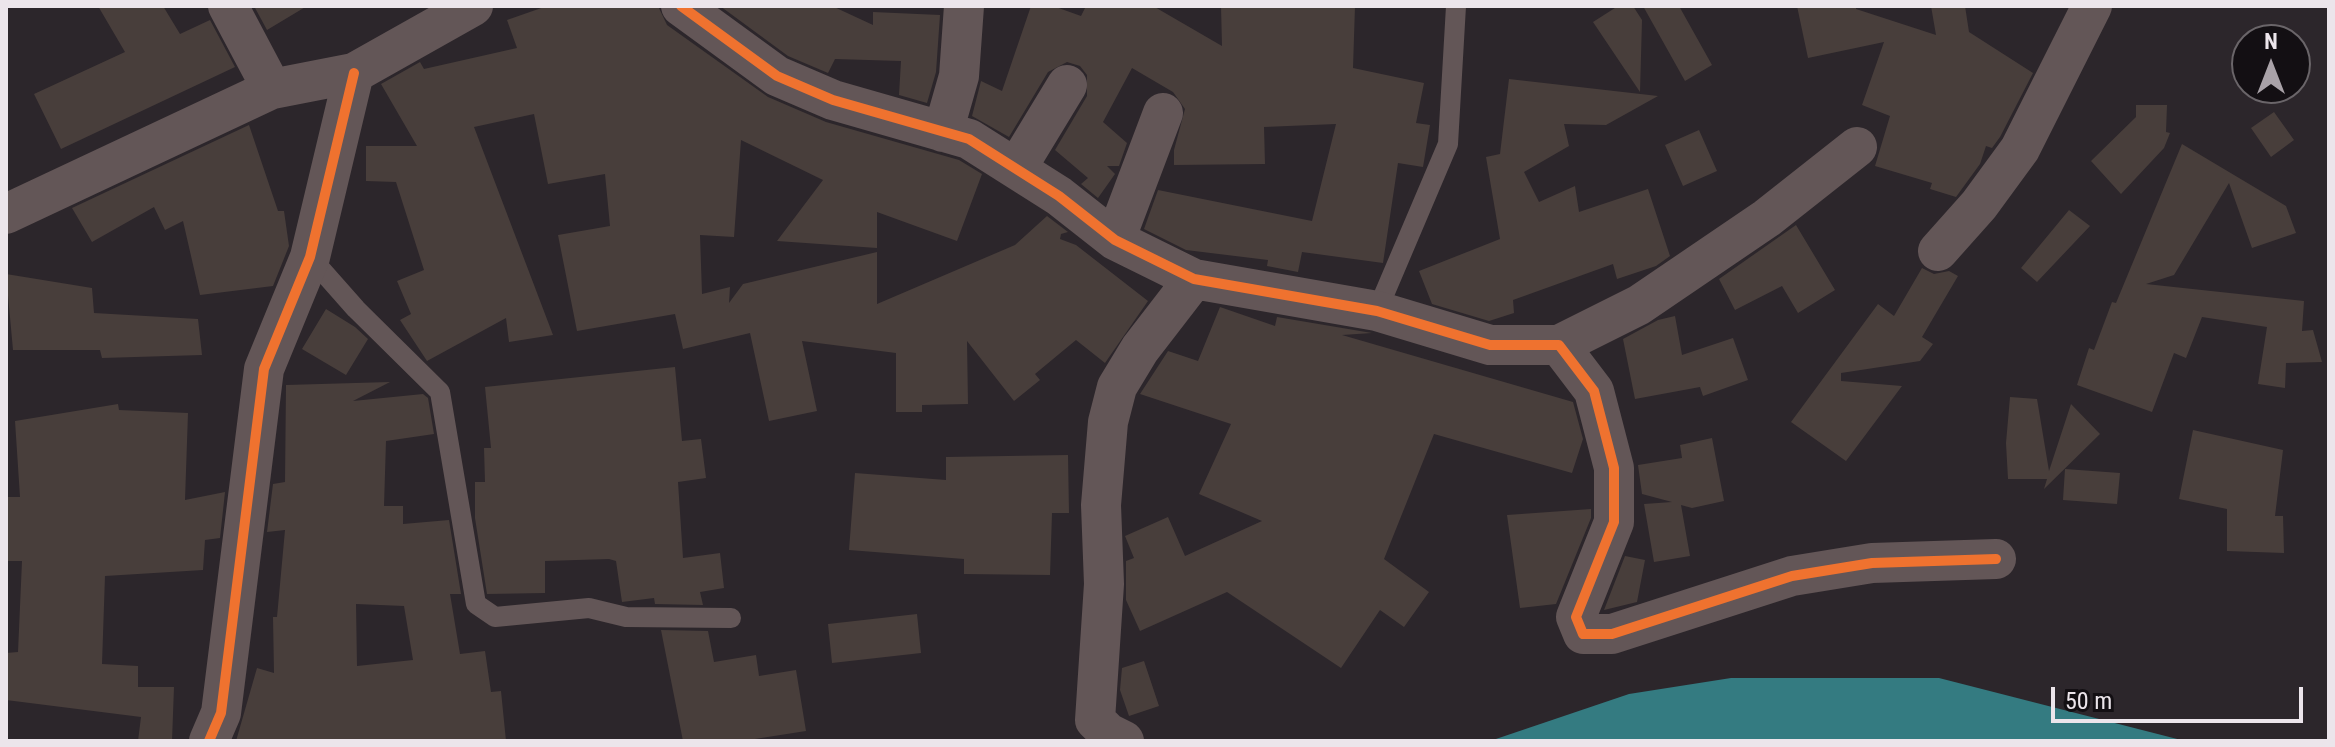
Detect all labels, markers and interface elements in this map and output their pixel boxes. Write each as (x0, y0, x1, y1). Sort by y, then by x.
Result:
north arrow (2231, 24, 2311, 104)
text: N (2264, 29, 2278, 54)
scale bar (2055, 671, 2307, 721)
text: 50 m (2065, 687, 2112, 715)

